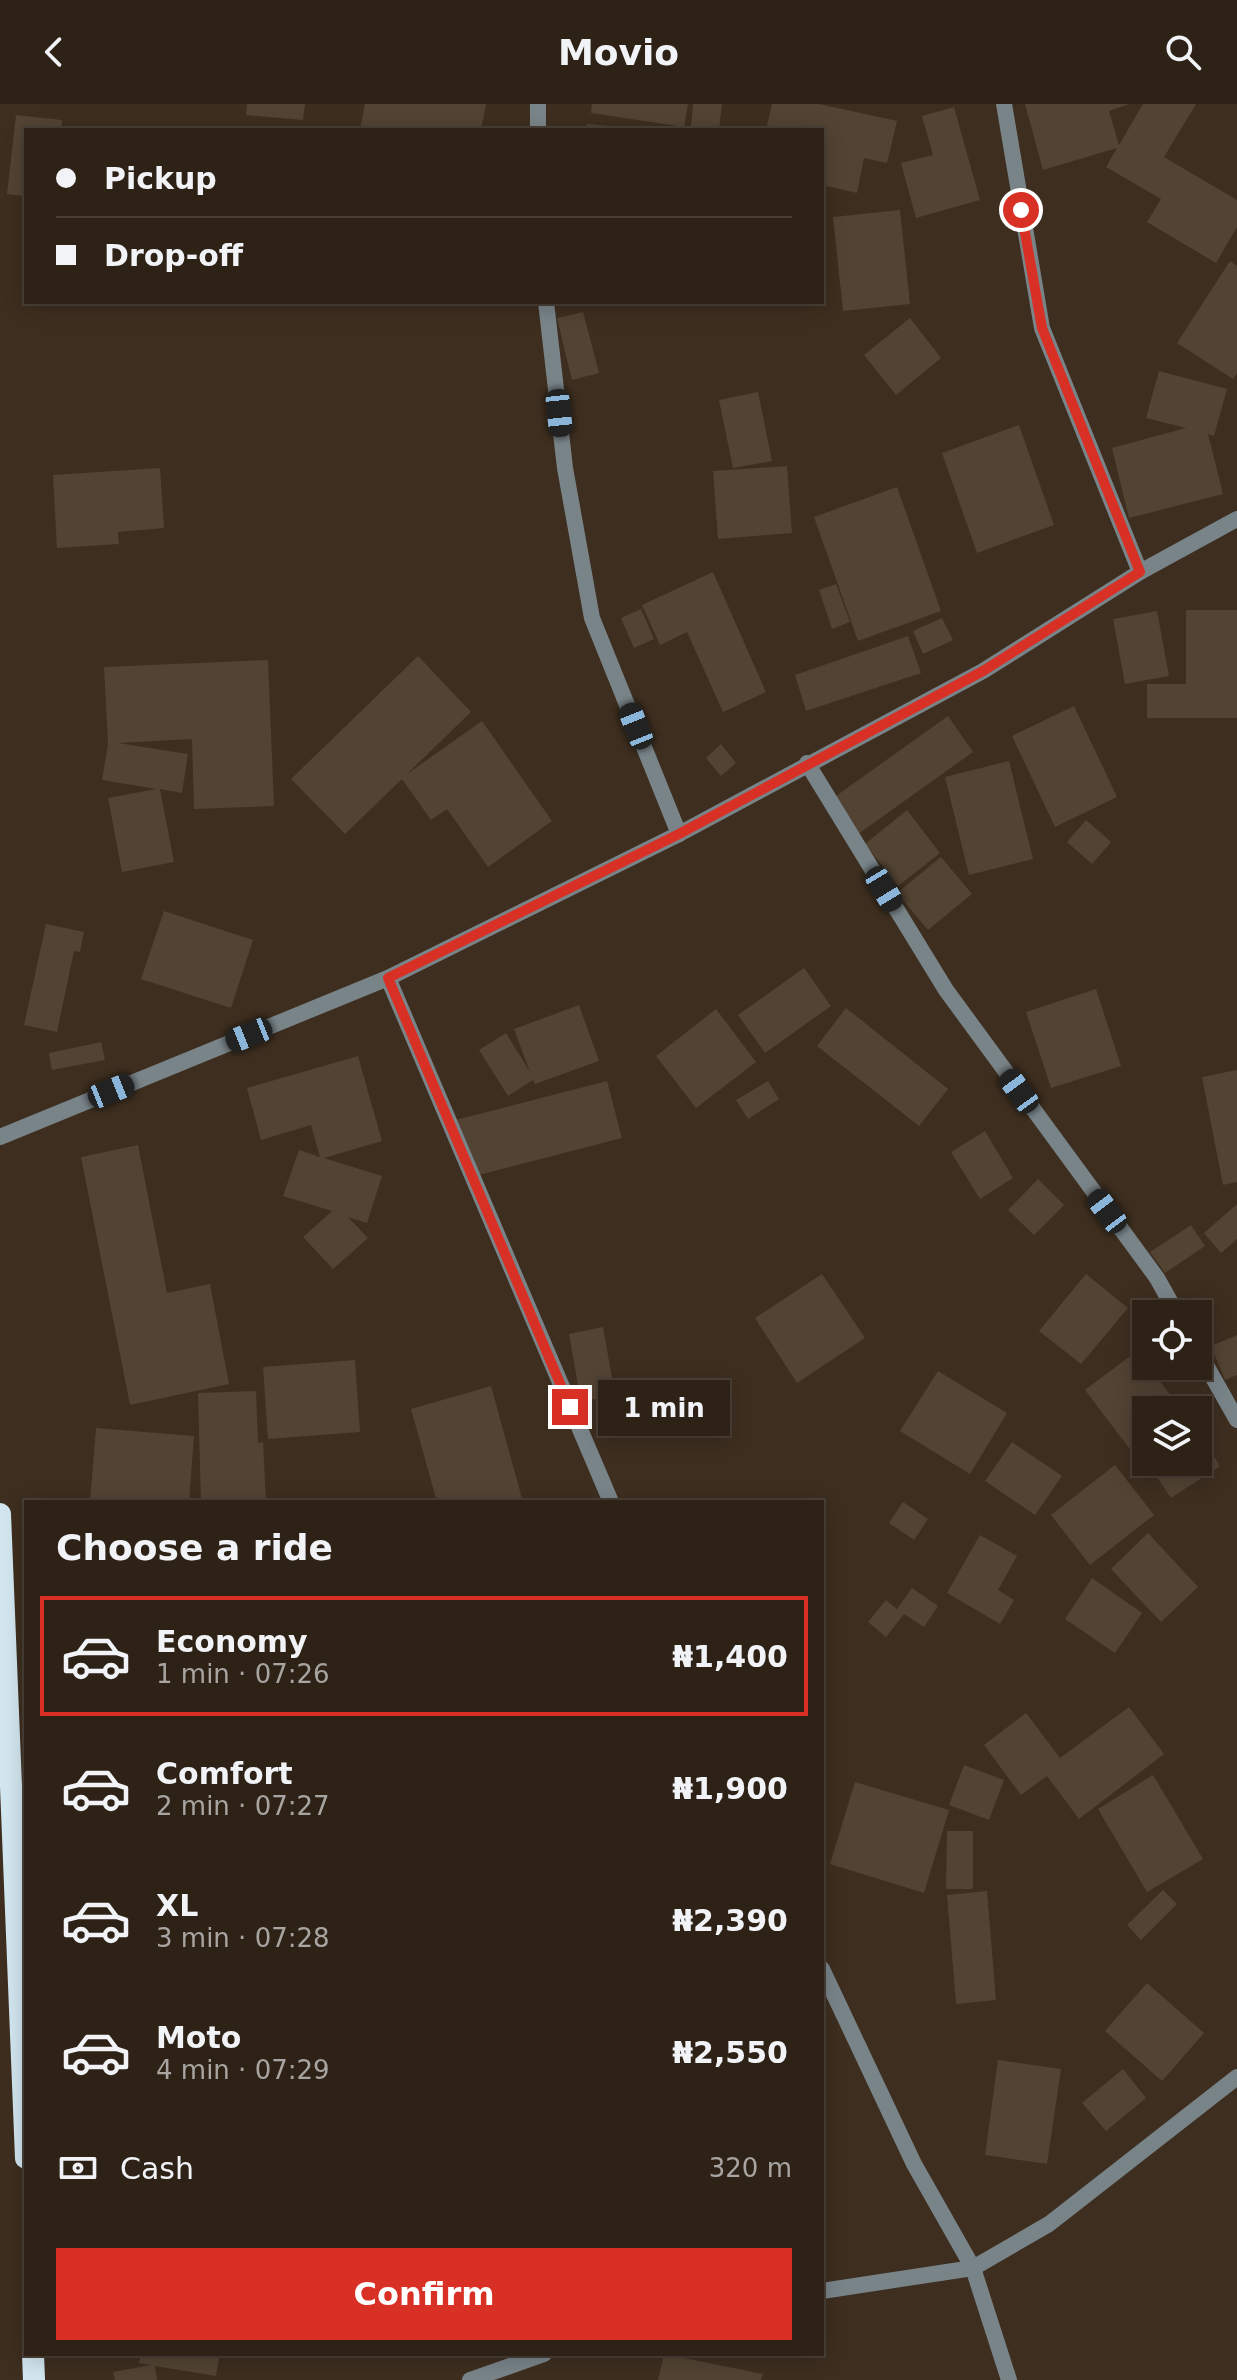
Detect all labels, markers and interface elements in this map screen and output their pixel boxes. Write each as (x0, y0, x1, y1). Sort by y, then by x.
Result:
icon: back (32, 30, 76, 74)
icon: search (1161, 30, 1205, 74)
text: Movio (558, 32, 679, 73)
text: Pickup (104, 161, 217, 196)
route start (1003, 192, 1039, 228)
text: Drop-off (104, 238, 243, 273)
car (545, 388, 573, 438)
car (616, 699, 656, 753)
car (861, 862, 907, 916)
car (222, 1015, 276, 1055)
car (995, 1065, 1043, 1117)
car (84, 1071, 138, 1111)
car (1083, 1185, 1131, 1237)
map controls (1132, 1300, 1212, 1476)
button: locate (1132, 1300, 1212, 1380)
callout: 1 min (598, 1379, 730, 1435)
route end (552, 1389, 588, 1425)
text: 1 min (623, 1393, 705, 1423)
button: layers (1132, 1396, 1212, 1476)
text: Choose a ride (56, 1527, 333, 1568)
icon: car (60, 1620, 132, 1692)
text: Economy (156, 1624, 308, 1659)
text: ₦1,400 (672, 1639, 788, 1674)
text: 1 min · 07:26 (156, 1659, 330, 1689)
icon: car (60, 1752, 132, 1824)
text: Comfort (156, 1756, 293, 1791)
text: ₦1,900 (672, 1771, 788, 1806)
text: 2 min · 07:27 (156, 1791, 330, 1821)
icon: car (60, 1884, 132, 1956)
text: XL (156, 1888, 198, 1923)
text: ₦2,390 (672, 1903, 788, 1938)
text: 3 min · 07:28 (156, 1923, 330, 1953)
icon: car (60, 2016, 132, 2088)
text: Moto (156, 2020, 241, 2055)
text: ₦2,550 (672, 2035, 788, 2070)
text: 4 min · 07:29 (156, 2055, 330, 2085)
icon: cash (56, 2146, 100, 2190)
text: Cash (120, 2151, 194, 2186)
text: 320 m (709, 2153, 792, 2183)
button: Confirm (56, 2248, 792, 2340)

